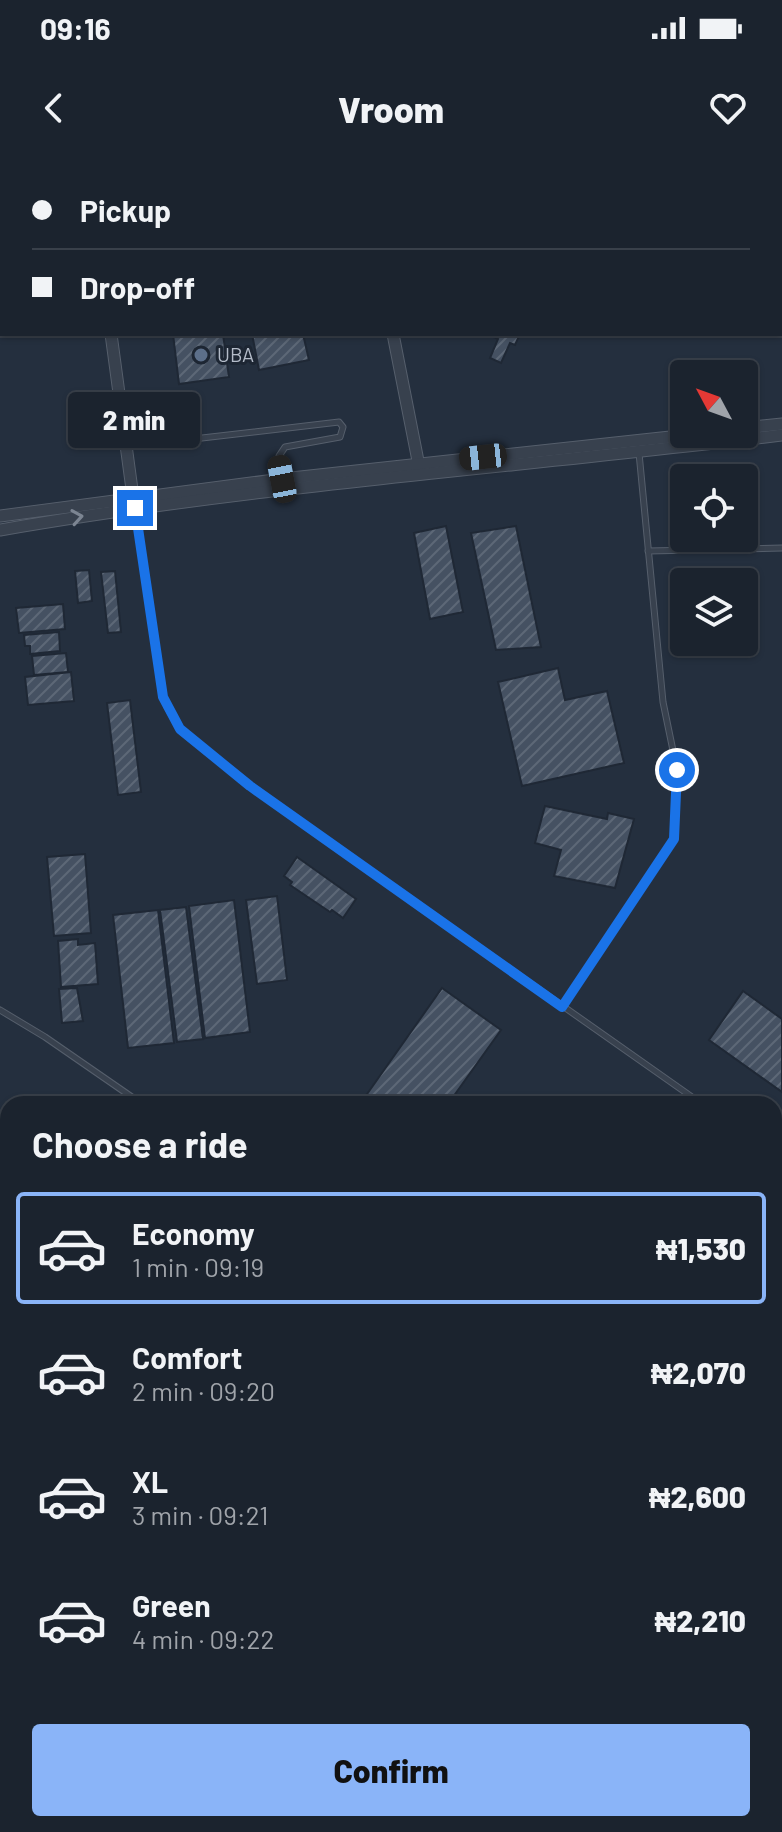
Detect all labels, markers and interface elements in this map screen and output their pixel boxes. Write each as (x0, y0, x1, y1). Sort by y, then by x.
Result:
text: 09:16 (40, 10, 111, 46)
icon: back (32, 86, 76, 130)
icon: heart (706, 86, 750, 130)
text: Vroom (338, 87, 444, 130)
text: Pickup (80, 192, 171, 228)
text: Drop-off (80, 269, 195, 305)
place label: UBA (217, 342, 254, 366)
marker: UBA (192, 346, 210, 364)
north arrow (670, 360, 758, 448)
map controls (670, 360, 758, 656)
callout: 2 min (69, 392, 201, 448)
text: 2 min (103, 404, 165, 435)
car (458, 443, 508, 471)
car (266, 453, 298, 505)
button: locate (670, 464, 758, 552)
route end (117, 490, 153, 526)
one-way arrow (70, 509, 84, 526)
button: layers (670, 568, 758, 656)
route start (659, 752, 695, 788)
text: Choose a ride (32, 1122, 248, 1165)
icon: car (36, 1212, 108, 1284)
text: Economy (132, 1215, 255, 1251)
text: ₦1,530 (656, 1230, 746, 1266)
text: 1 min · 09:19 (132, 1251, 264, 1282)
icon: car (36, 1336, 108, 1408)
text: Comfort (132, 1339, 242, 1375)
text: ₦2,070 (651, 1354, 746, 1390)
text: 2 min · 09:20 (132, 1375, 275, 1406)
icon: car (36, 1460, 108, 1532)
text: XL (132, 1463, 168, 1499)
text: ₦2,600 (649, 1478, 746, 1514)
text: 3 min · 09:21 (132, 1499, 268, 1530)
icon: car (36, 1584, 108, 1656)
text: Green (132, 1587, 211, 1623)
text: ₦2,210 (655, 1602, 746, 1638)
text: 4 min · 09:22 (132, 1623, 274, 1654)
button: Confirm (32, 1724, 750, 1816)

